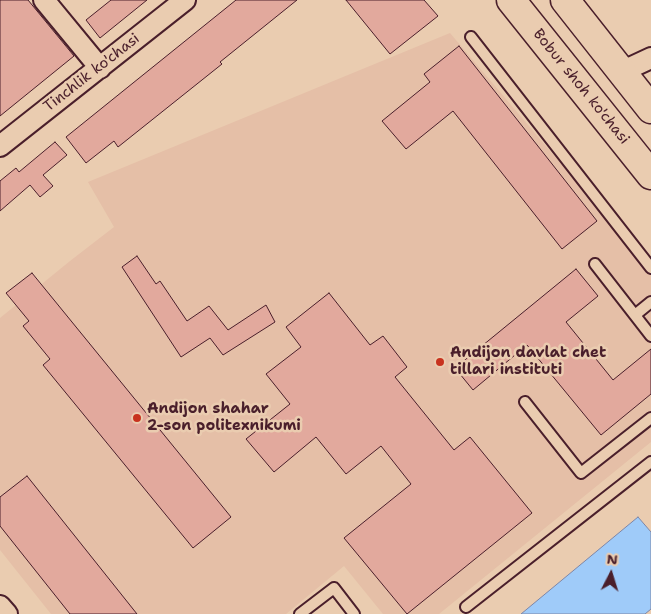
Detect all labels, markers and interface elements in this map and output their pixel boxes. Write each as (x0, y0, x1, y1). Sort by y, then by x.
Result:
street label: Bobur shoh ko'chasi (529, 26, 633, 148)
street label: Tinchlik ko'chasi (40, 30, 144, 116)
place label: Andijon davlat chet tillari instituti (450, 344, 606, 379)
marker: Andijon davlat chet tillari instituti (434, 356, 446, 368)
place label: Andijon shahar 2-son politexnikumi (147, 400, 301, 435)
marker: Andijon shahar 2-son politexnikumi (131, 412, 143, 424)
north arrow (586, 549, 636, 599)
text: N (606, 550, 619, 569)

